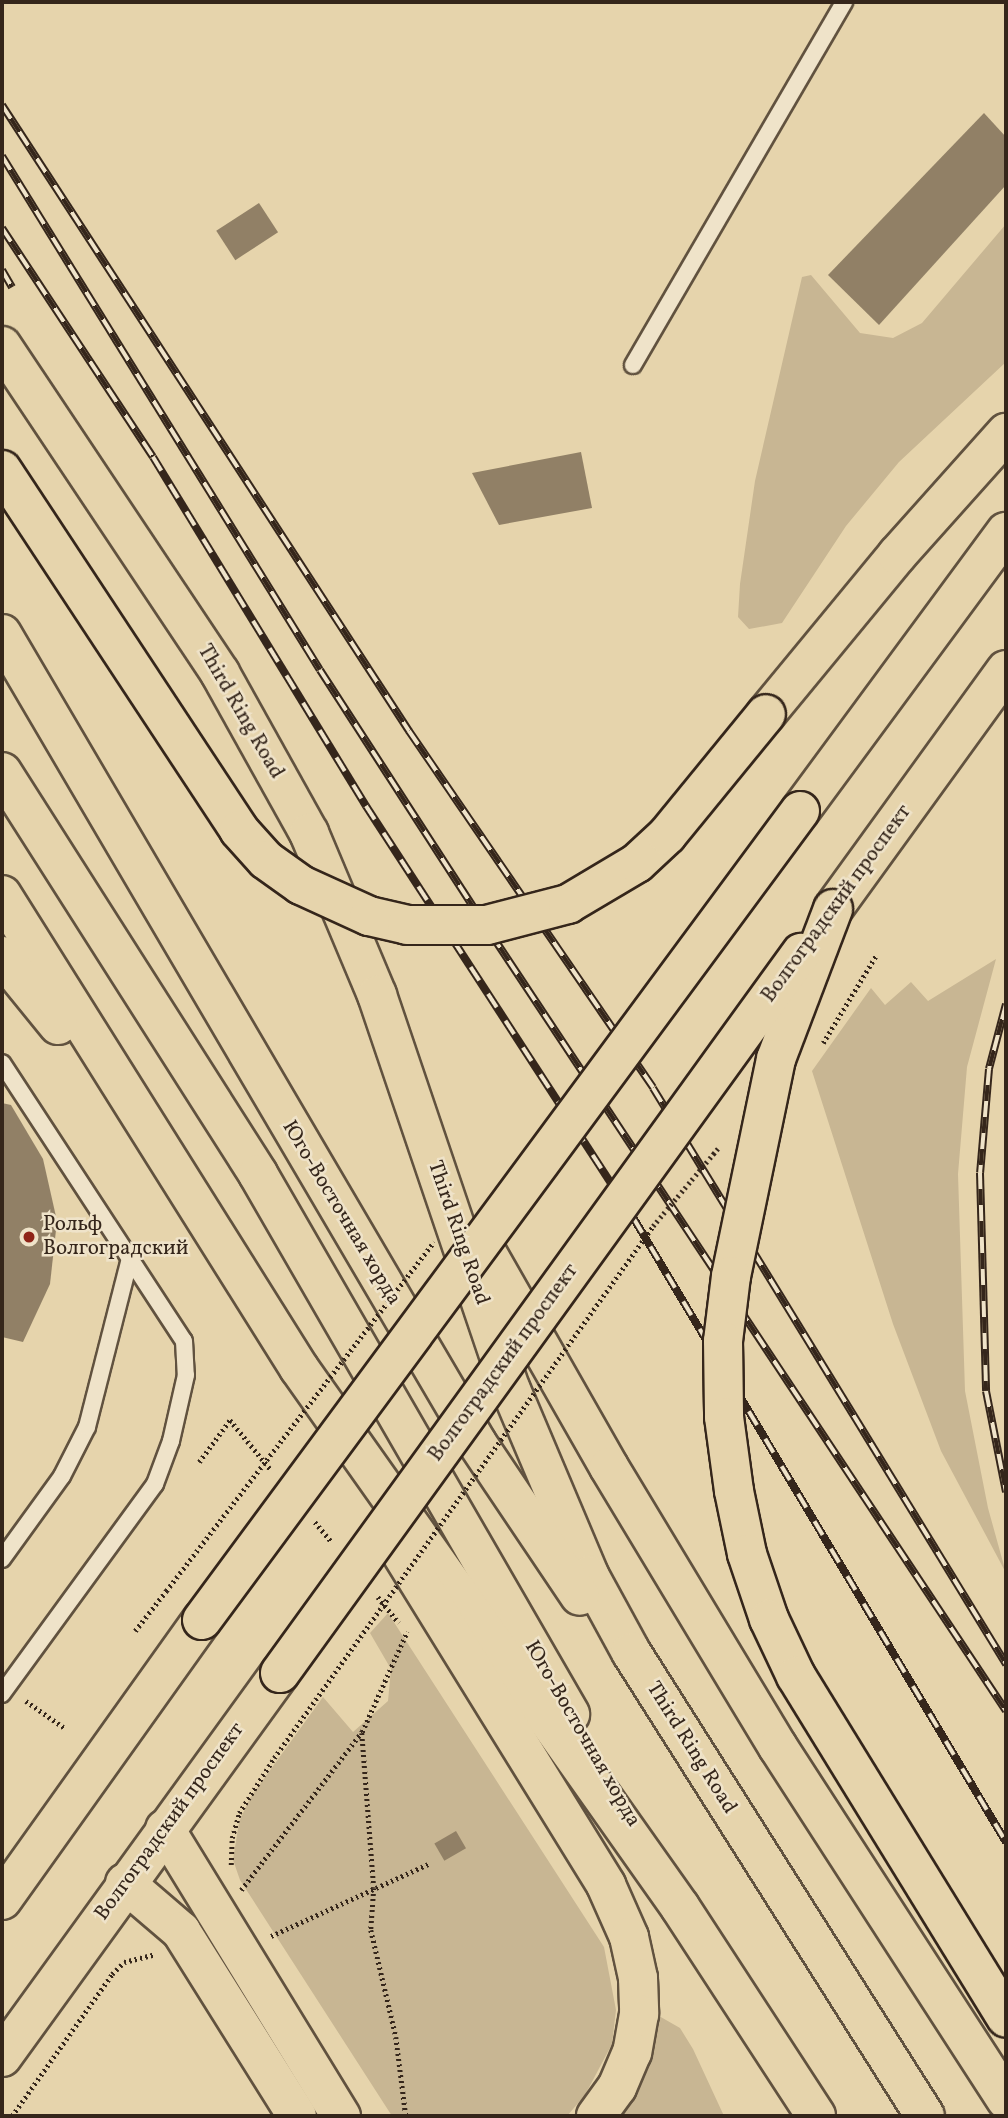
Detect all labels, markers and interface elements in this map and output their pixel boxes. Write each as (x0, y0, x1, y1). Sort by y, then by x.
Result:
street label: Third Ring Road (191, 640, 289, 784)
street label: Волгоградский проспект (757, 800, 917, 1008)
street label: Юго-Восточная хорда (276, 1116, 406, 1310)
street label: Third Ring Road (421, 1157, 495, 1309)
place label: Рольф Волгоградский (43, 1212, 189, 1262)
marker: Рольф Волгоградский (21, 1229, 37, 1245)
street label: Волгоградский проспект (424, 1259, 584, 1467)
street label: Юго-Восточная хорда (518, 1636, 646, 1832)
street label: Third Ring Road (640, 1677, 742, 1819)
street label: Волгоградский проспект (90, 1718, 250, 1926)

